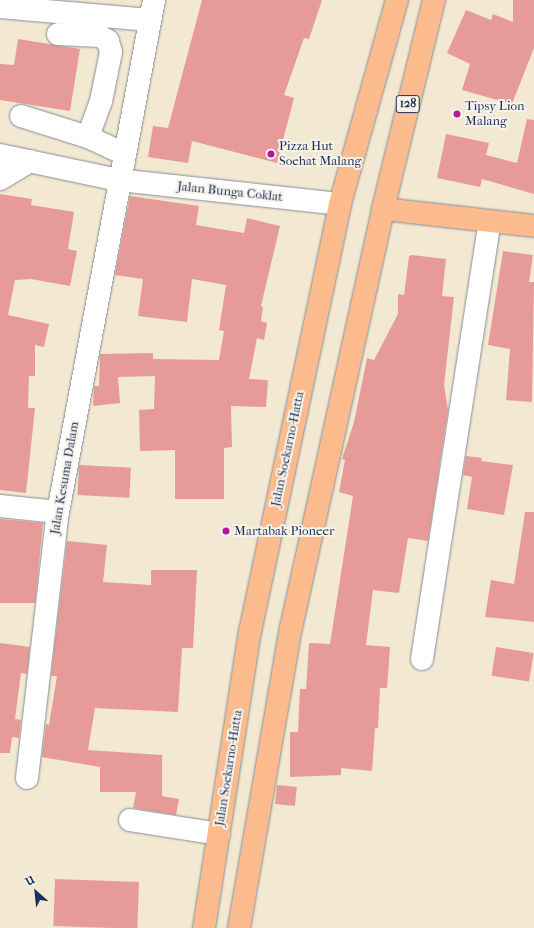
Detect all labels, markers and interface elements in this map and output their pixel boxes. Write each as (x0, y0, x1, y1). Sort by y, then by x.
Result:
road number: 128 (395, 94, 421, 114)
place label: Tipsy Lion Malang (465, 99, 524, 130)
marker: Tipsy Lion Malang (452, 109, 462, 119)
place label: Pizza Hut Soehat Malang (279, 139, 361, 170)
marker: Pizza Hut Soehat Malang (266, 149, 276, 159)
street label: Jalan Bunga Coklat (177, 179, 283, 205)
street label: Jalan Soekarno-Hatta (268, 390, 308, 508)
street label: Jalan Kesuma Dalam (47, 420, 83, 536)
place label: Martabak Pioneer (234, 523, 334, 539)
marker: Martabak Pioneer (221, 526, 231, 536)
street label: Jalan Soekarno-Hatta (212, 709, 246, 827)
north arrow (16, 872, 56, 912)
text: U (24, 873, 37, 889)

